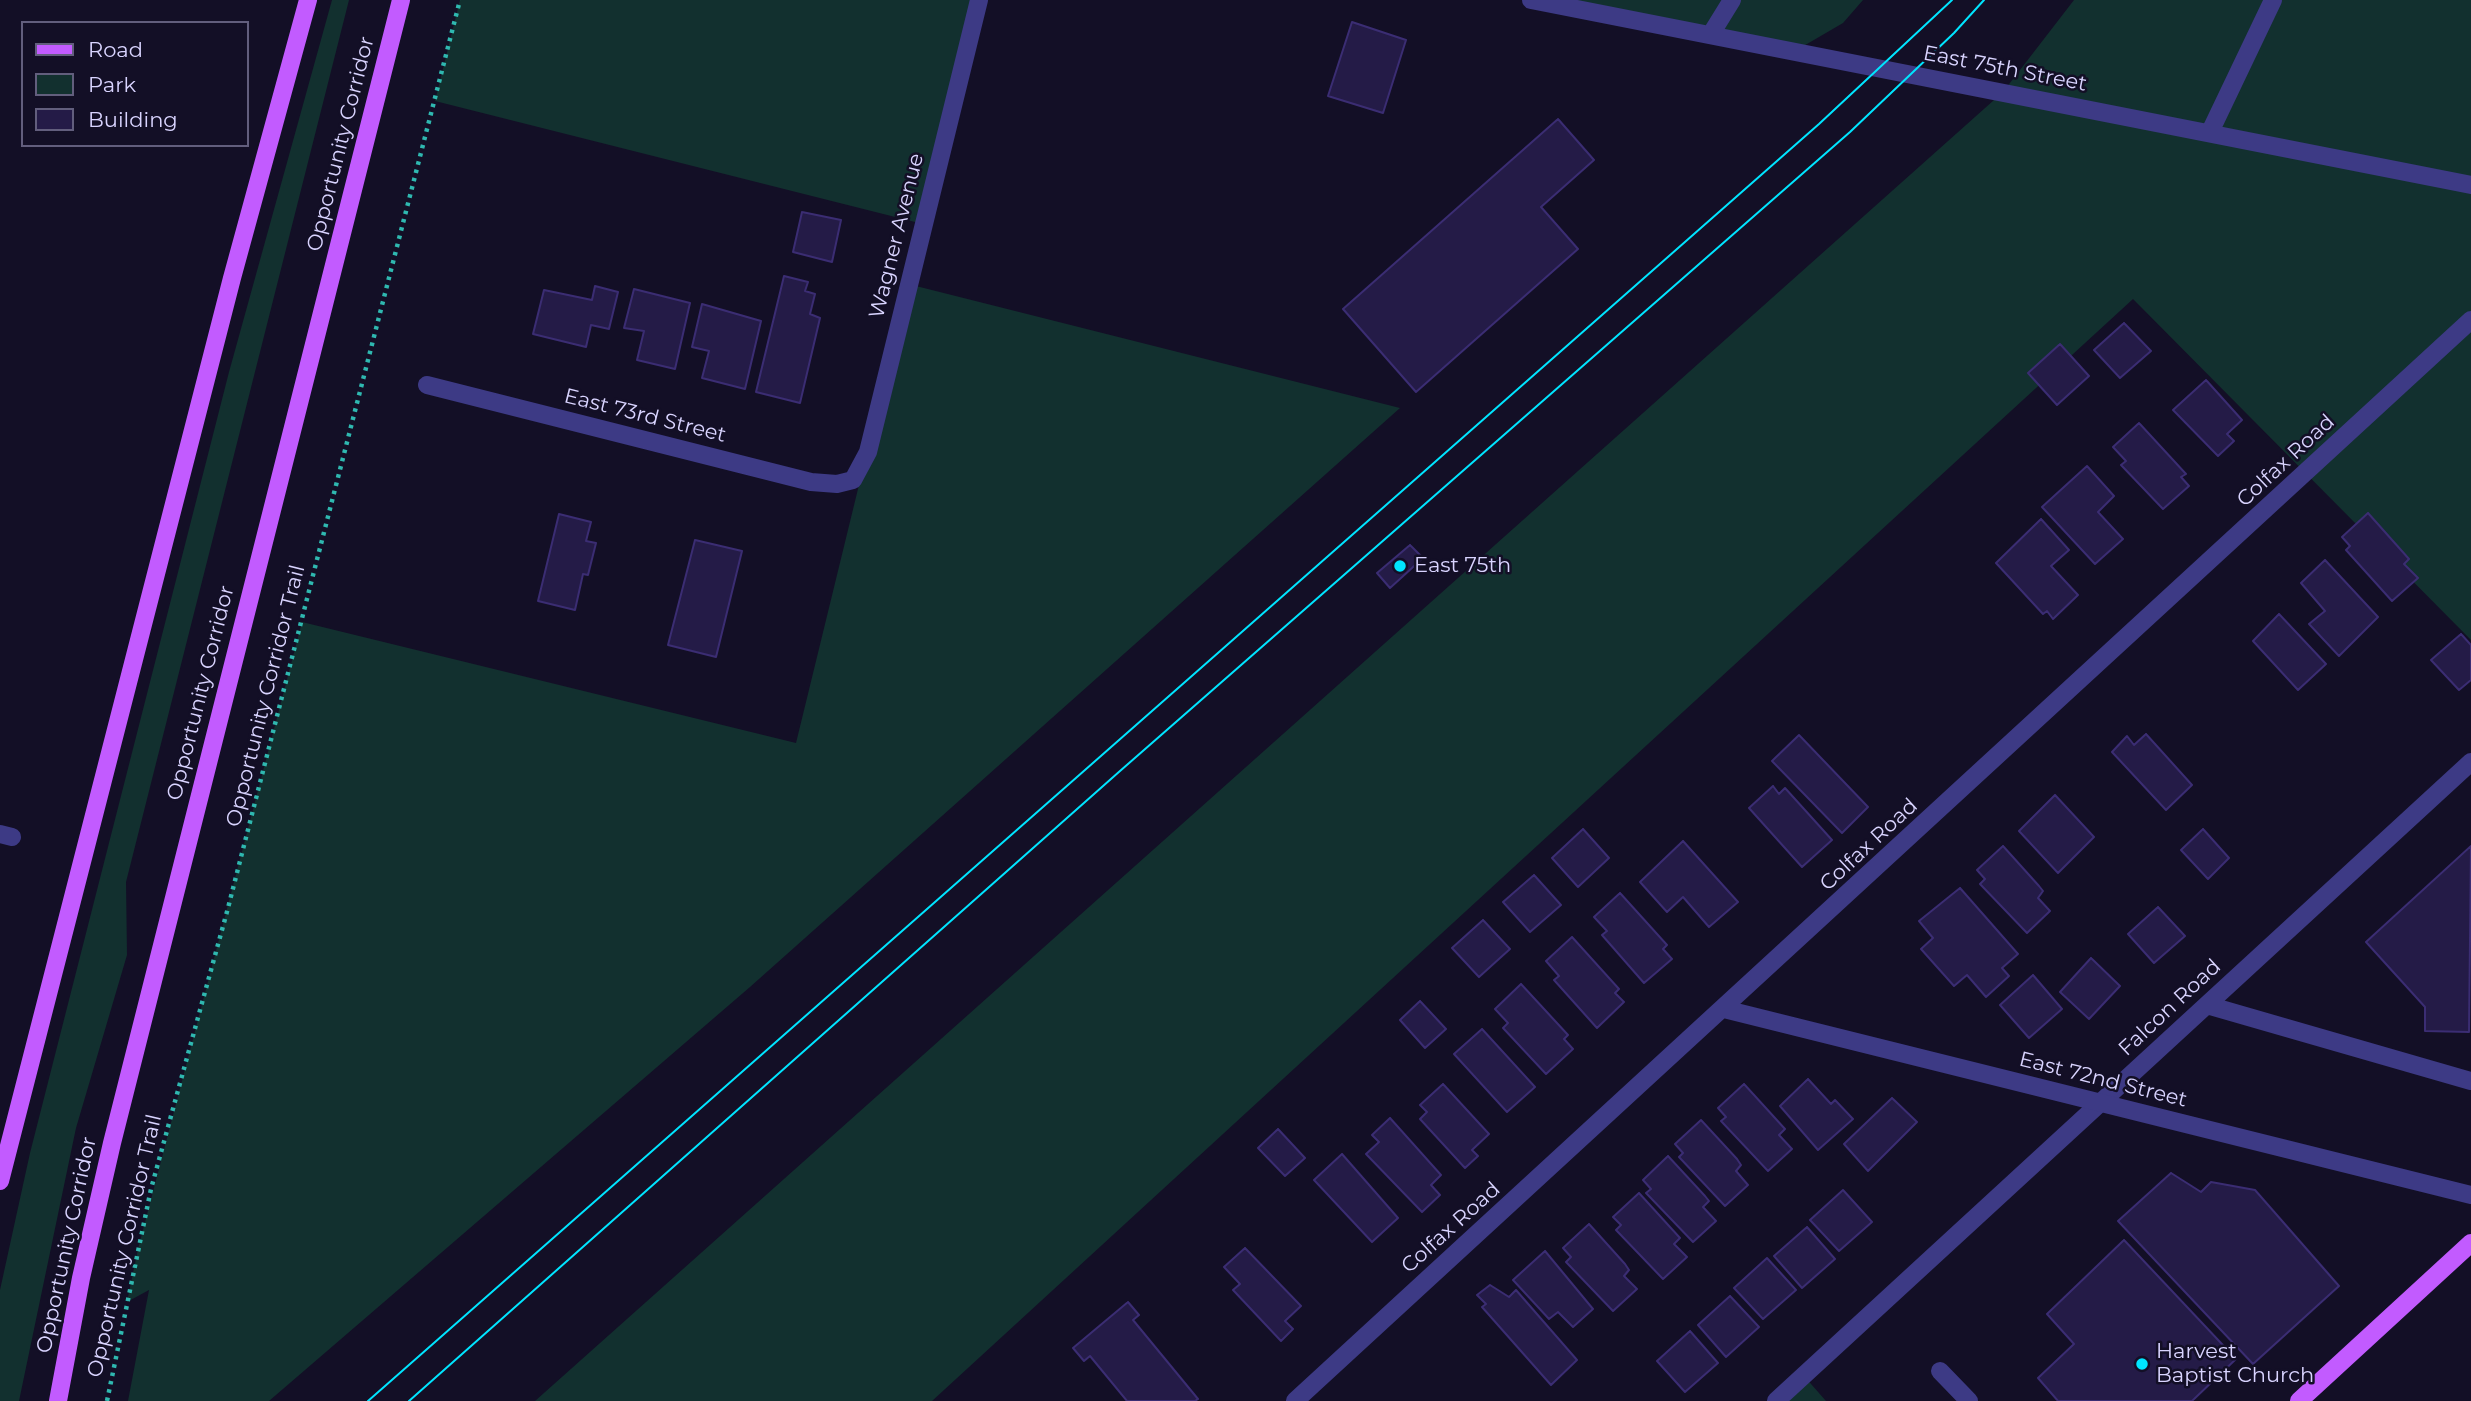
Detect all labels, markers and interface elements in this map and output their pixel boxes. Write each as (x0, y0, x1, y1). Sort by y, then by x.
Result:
legend (21, 21, 248, 147)
street label: Opportunity Corridor (302, 34, 380, 254)
text: Road (88, 37, 143, 62)
street label: East 75th Street (1921, 41, 2089, 97)
text: Park (88, 72, 136, 97)
text: Building (88, 107, 178, 132)
street label: Wagner Avenue (864, 151, 930, 321)
street label: East 73rd Street (561, 384, 729, 448)
street label: Colfax Road (2232, 409, 2340, 513)
place label: East 75th (1414, 553, 1511, 579)
marker: East 75th (1392, 558, 1408, 574)
street label: Opportunity Corridor Trail (221, 562, 311, 830)
street label: Opportunity Corridor (162, 583, 240, 803)
street label: Colfax Road (1815, 793, 1923, 897)
street label: Falcon Road (2114, 954, 2226, 1062)
street label: East 72nd Street (2016, 1047, 2190, 1113)
street label: Opportunity Corridor Trail (82, 1112, 168, 1380)
street label: Opportunity Corridor (32, 1135, 102, 1355)
street label: Colfax Road (1396, 1177, 1506, 1279)
place label: Harvest Baptist Church (2156, 1339, 2314, 1389)
marker: Harvest Baptist Church (2134, 1356, 2150, 1372)

